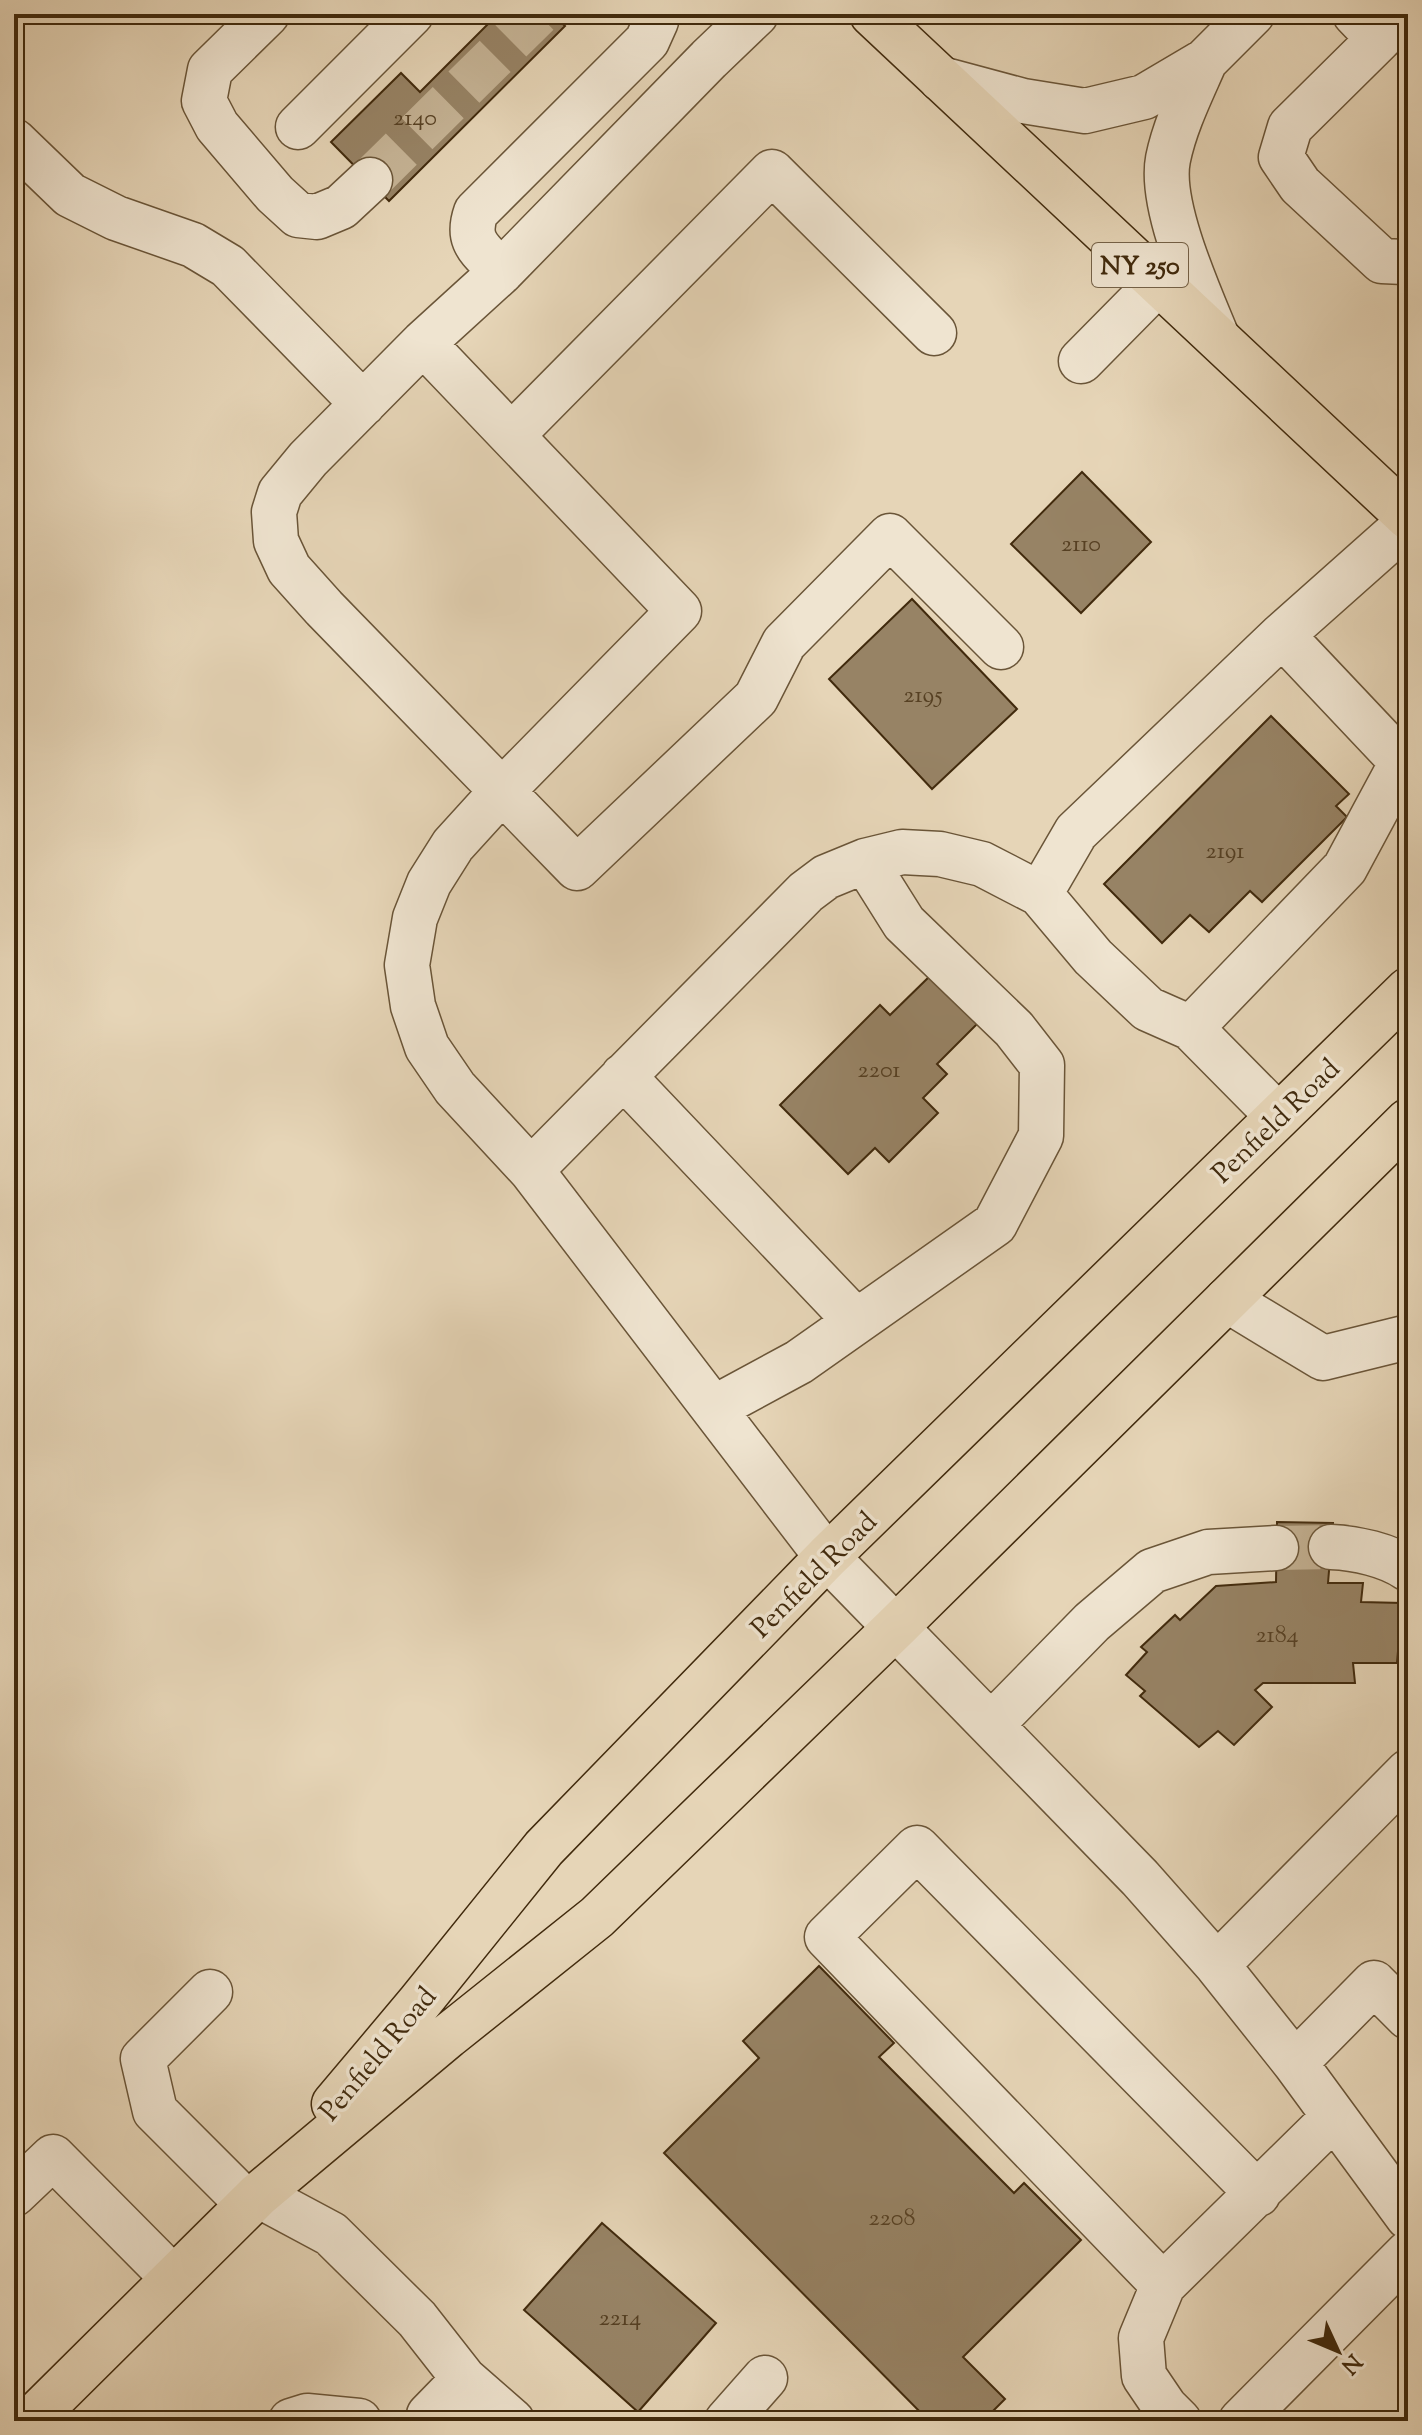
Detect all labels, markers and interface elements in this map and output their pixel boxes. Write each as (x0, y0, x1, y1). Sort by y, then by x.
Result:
house number: 2140 (393, 102, 437, 136)
road number: NY 250 (1092, 243, 1188, 287)
house number: 2110 (1061, 528, 1101, 562)
house number: 2195 (903, 679, 943, 713)
house number: 2191 (1206, 835, 1244, 869)
street label: Penfield Road (1204, 1051, 1350, 1194)
house number: 2201 (857, 1054, 901, 1088)
street label: Penfield Road (743, 1504, 888, 1648)
house number: 2184 (1255, 1619, 1299, 1653)
street label: Penfield Road (311, 1979, 448, 2131)
house number: 2208 (868, 2202, 916, 2236)
house number: 2214 (599, 2302, 641, 2336)
north arrow (1298, 2311, 1378, 2391)
text: N (1332, 2345, 1368, 2381)

